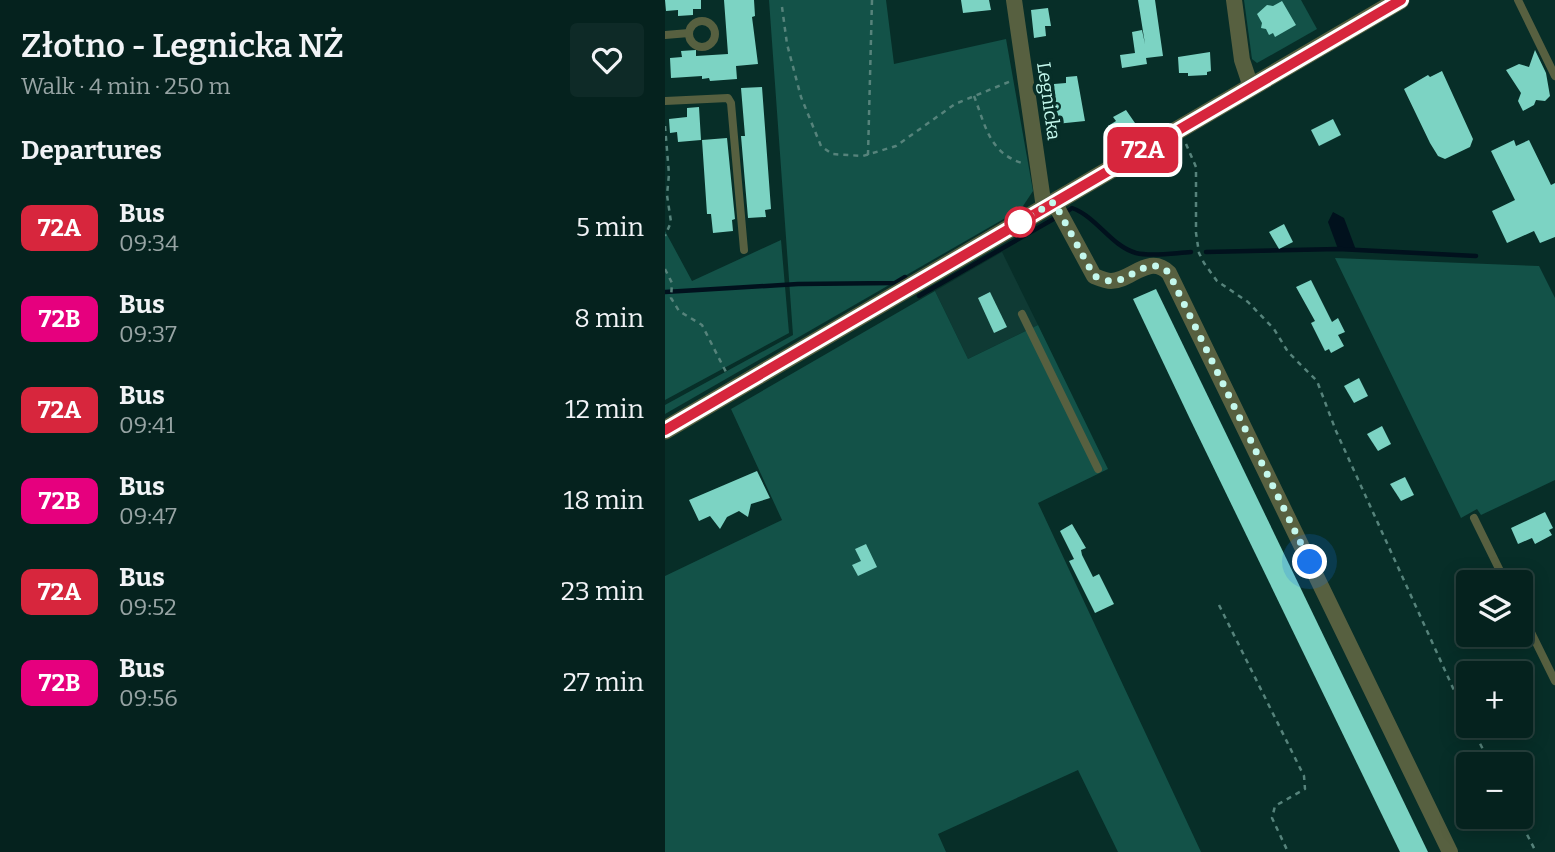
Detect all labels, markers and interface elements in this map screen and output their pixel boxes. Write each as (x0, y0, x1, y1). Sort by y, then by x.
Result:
button: heart (570, 23, 644, 97)
text: Złotno - Legnicka NŻ (21, 26, 344, 66)
street label: Legnicka (1032, 60, 1066, 142)
text: Walk · 4 min · 250 m (21, 72, 230, 100)
line badge: 72A (1103, 127, 1183, 173)
text: Departures (21, 135, 162, 166)
text: 72A (1121, 136, 1165, 164)
text: Bus (119, 198, 165, 229)
unlabelled marker (1005, 207, 1035, 237)
text: 5 min (576, 212, 644, 243)
text: 72A (38, 214, 81, 242)
text: 09:34 (119, 229, 179, 257)
text: Bus (119, 289, 165, 320)
text: 8 min (574, 303, 644, 334)
text: 72B (39, 305, 80, 333)
text: 09:37 (119, 320, 177, 348)
text: Bus (119, 380, 165, 411)
text: 12 min (565, 394, 644, 425)
text: 72A (38, 396, 81, 424)
text: 09:41 (119, 411, 175, 439)
text: Bus (119, 471, 165, 502)
text: 18 min (564, 485, 644, 516)
text: 72B (39, 487, 80, 515)
text: 09:47 (119, 502, 177, 530)
your location (1292, 544, 1327, 579)
text: Bus (119, 562, 165, 593)
map controls (1456, 570, 1533, 829)
button: layers (1456, 570, 1533, 647)
text: 23 min (561, 576, 644, 607)
text: 72A (38, 578, 81, 606)
text: 09:52 (119, 593, 177, 621)
text: Bus (119, 653, 165, 684)
button: + (1456, 661, 1533, 738)
text: 27 min (563, 667, 644, 698)
text: 72B (39, 669, 80, 697)
text: 09:56 (119, 684, 178, 712)
button: − (1456, 752, 1533, 829)

